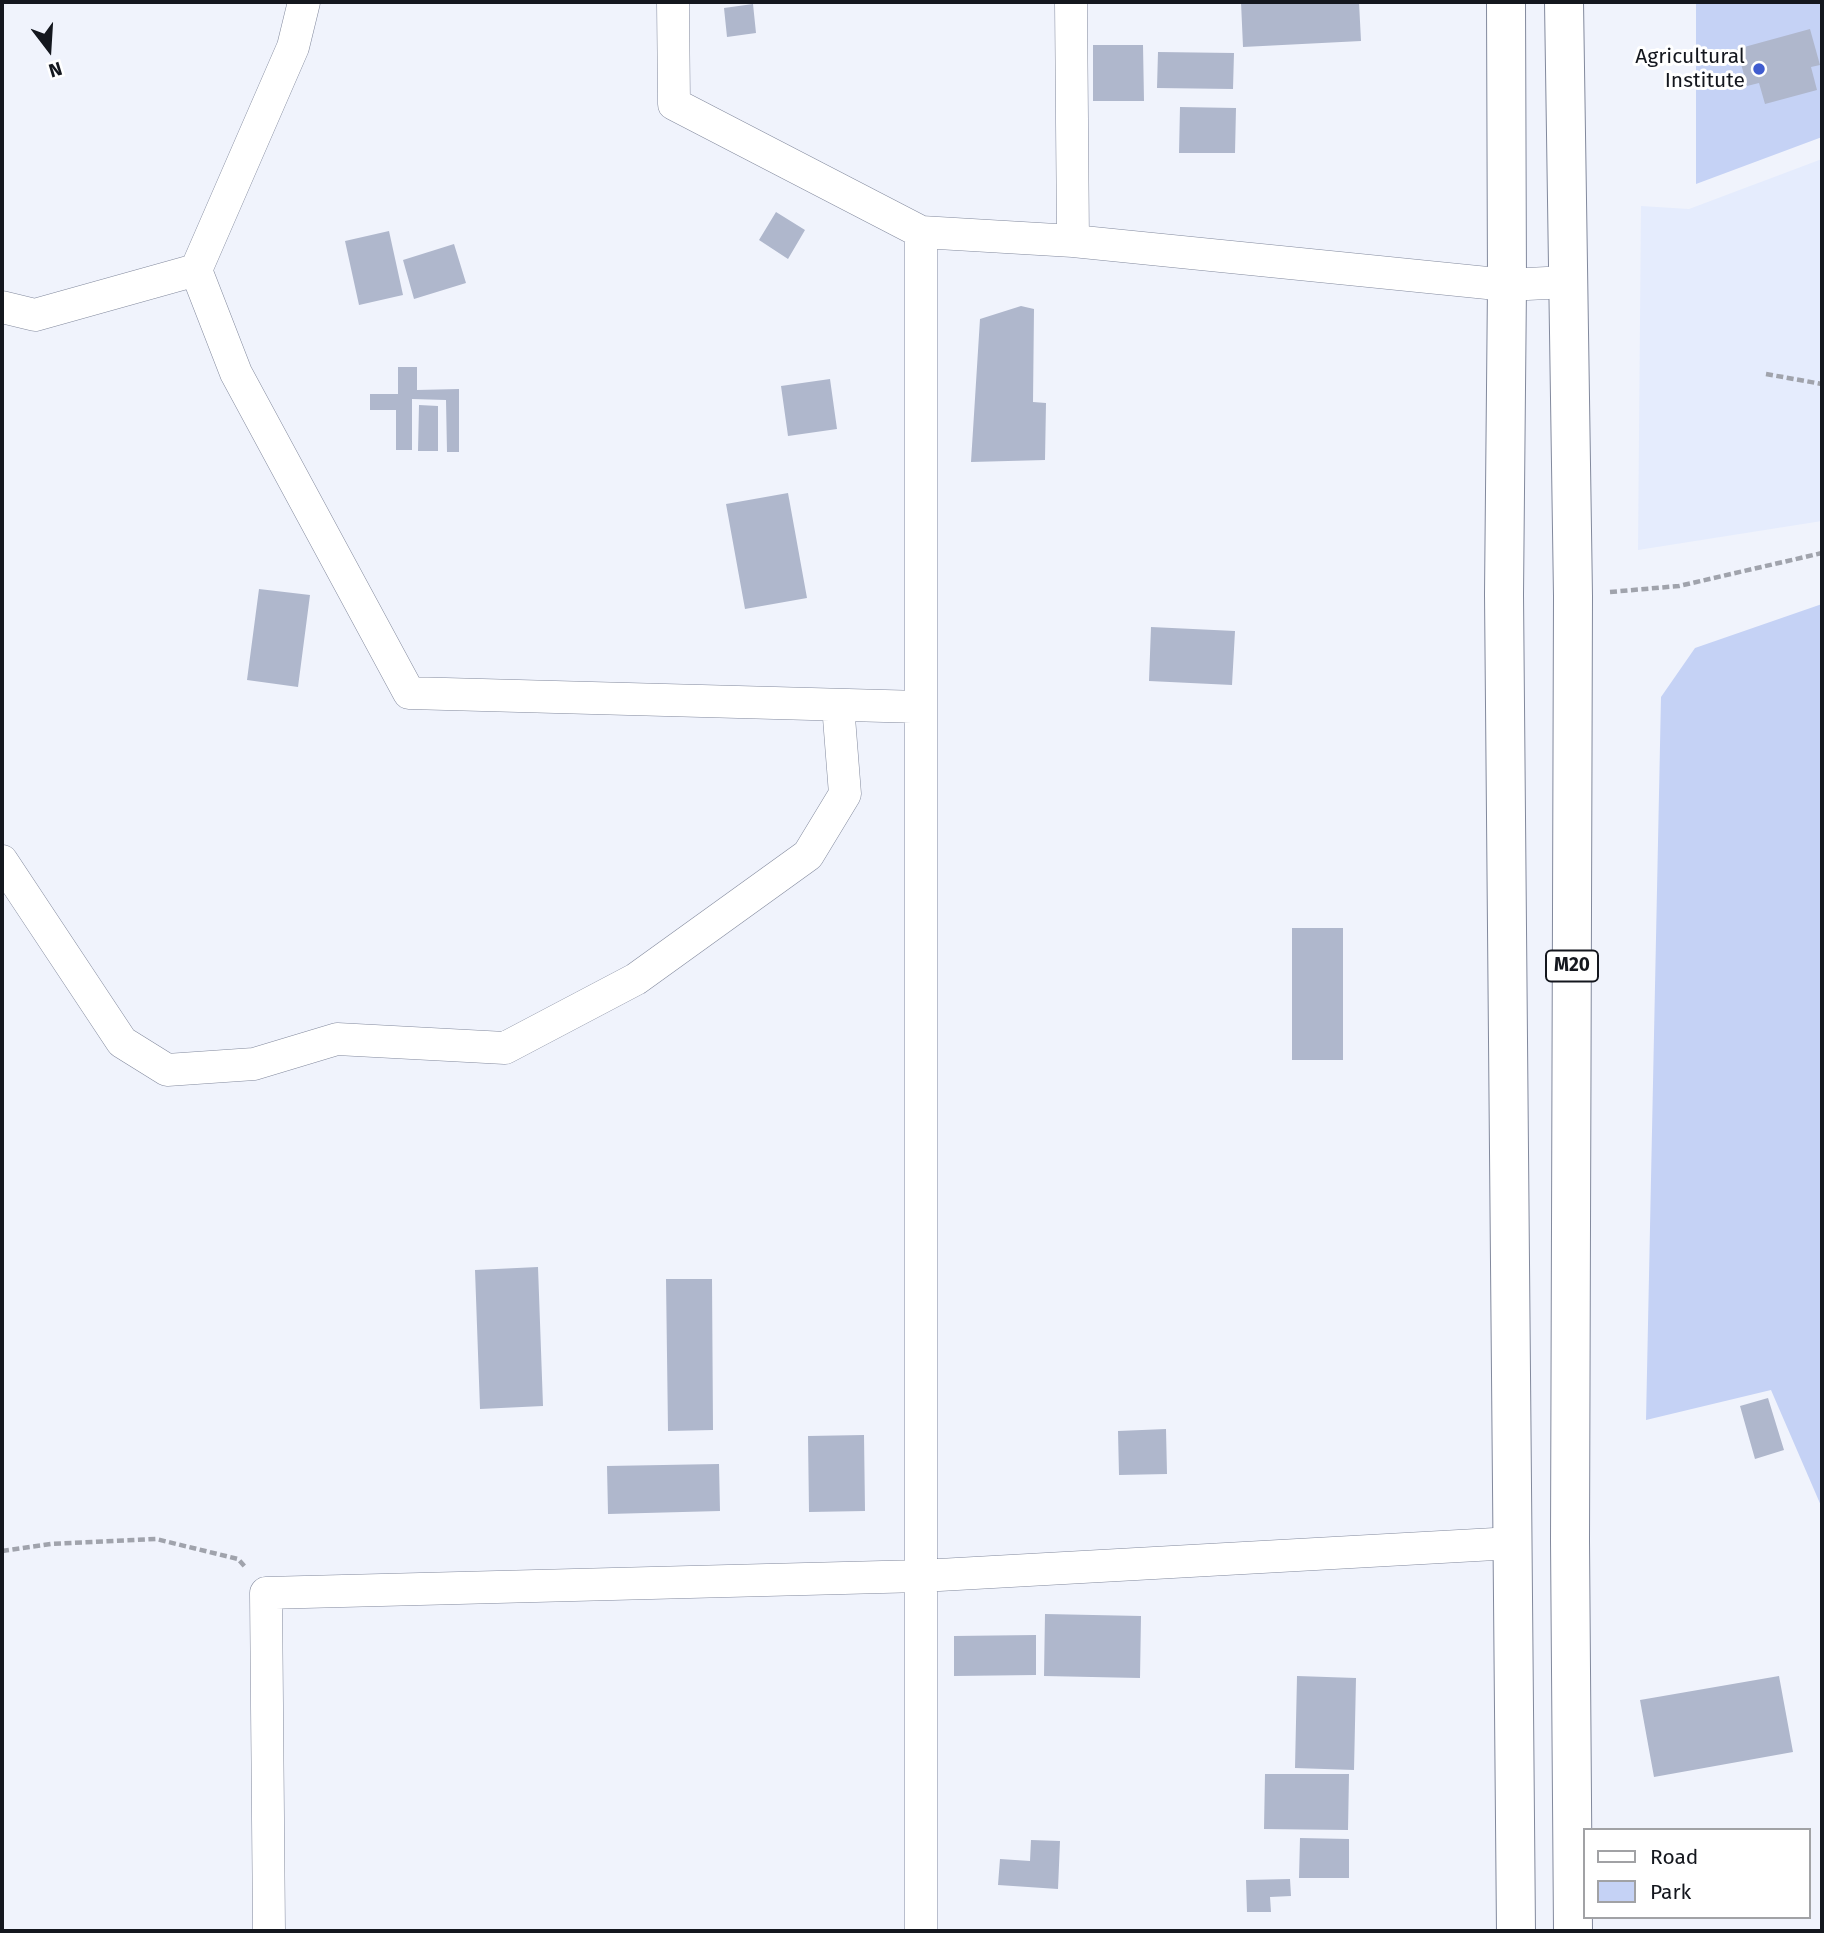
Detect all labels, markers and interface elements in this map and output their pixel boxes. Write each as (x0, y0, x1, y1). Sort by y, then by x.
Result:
north arrow (14, 14, 84, 84)
place label: Agricultural Institute (1635, 44, 1745, 94)
text: N (46, 57, 65, 82)
marker: Agricultural Institute (1751, 61, 1767, 77)
road number: M20 (1546, 950, 1598, 982)
legend (1582, 1828, 1810, 1919)
text: Road (1650, 1844, 1698, 1870)
text: Park (1650, 1879, 1691, 1905)

